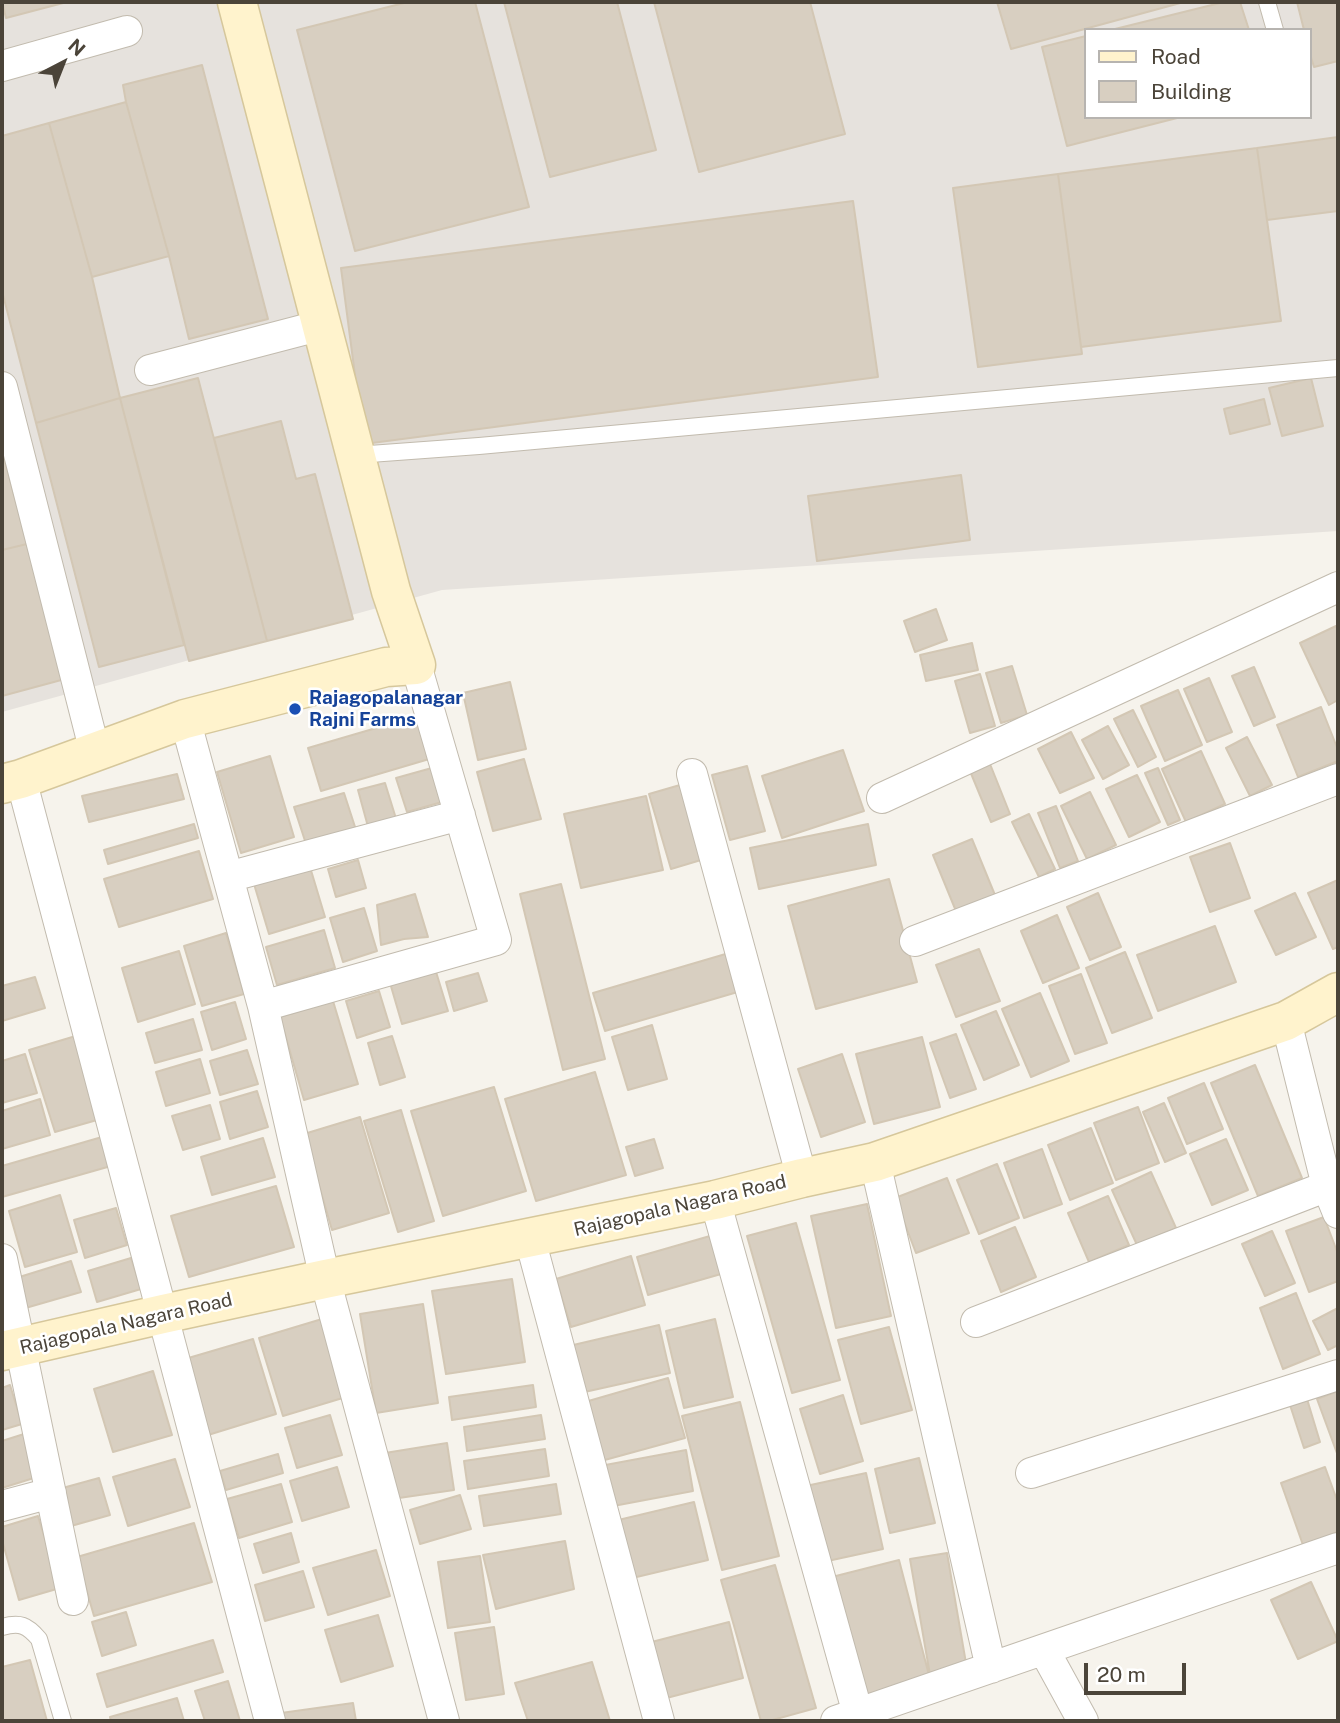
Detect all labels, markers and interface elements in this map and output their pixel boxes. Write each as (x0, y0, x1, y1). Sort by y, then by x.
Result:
north arrow (28, 28, 98, 98)
legend (1084, 28, 1312, 119)
text: N (64, 34, 90, 61)
text: Road (1151, 44, 1201, 69)
text: Building (1151, 79, 1232, 104)
place label: Rajagopalanagar Rajni Farms (309, 687, 463, 731)
marker: Rajagopalanagar Rajni Farms (287, 701, 303, 717)
street label: Rajagopala Nagara Road (572, 1170, 788, 1242)
street label: Rajagopala Nagara Road (18, 1288, 234, 1360)
scale bar (1088, 1650, 1190, 1694)
text: 20 m (1097, 1662, 1146, 1687)

